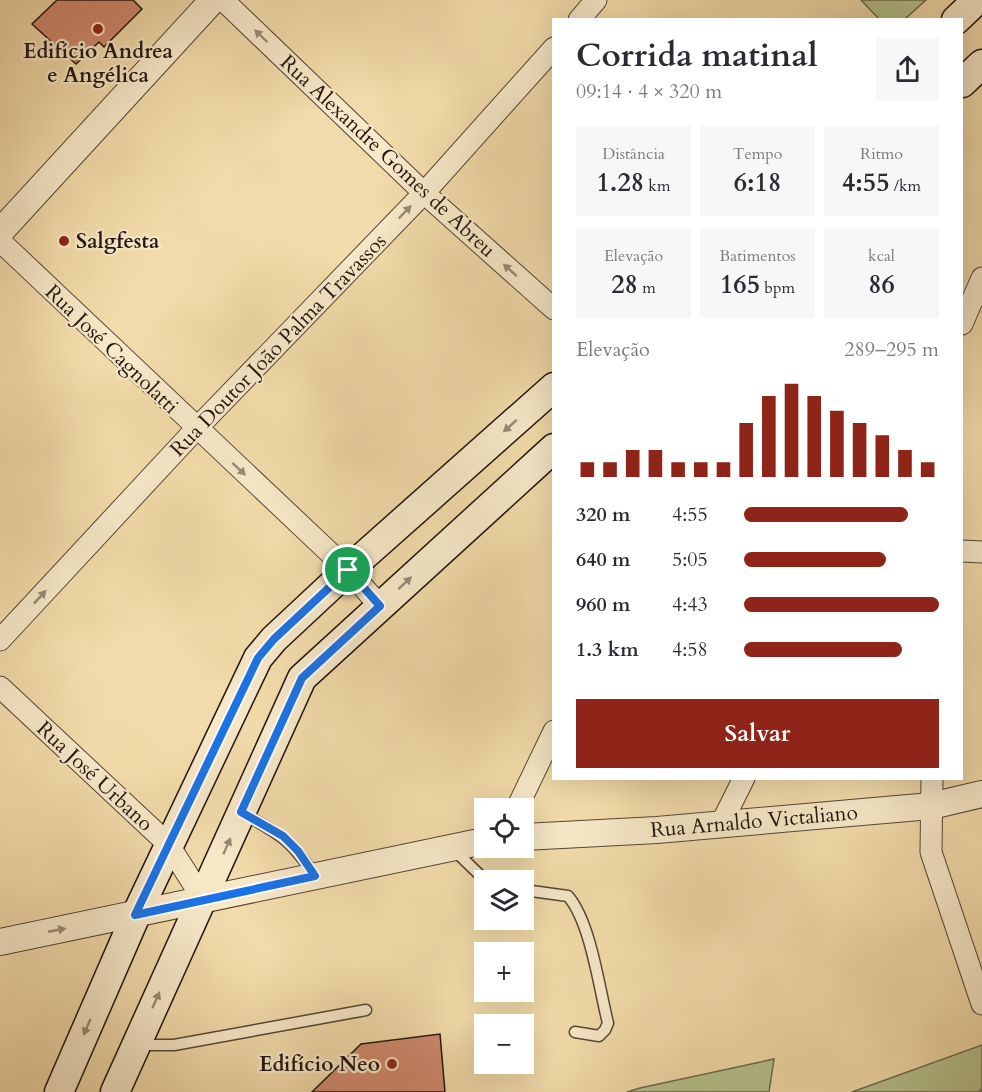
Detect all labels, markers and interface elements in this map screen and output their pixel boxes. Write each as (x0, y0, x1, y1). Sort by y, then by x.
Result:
marker: Edifício Andrea e Angélica (91, 22, 105, 36)
one-way arrow (253, 29, 268, 43)
text: Corrida matinal (576, 33, 818, 78)
place label: Edifício Andrea e Angélica (23, 37, 174, 90)
button: share (876, 38, 939, 101)
street label: Rua Alexandre Gomes de Abreu (273, 48, 502, 264)
text: 09:14 · 4 × 320 m (576, 78, 722, 105)
text: Distância (602, 143, 665, 165)
text: Tempo (733, 143, 782, 165)
text: Ritmo (860, 143, 903, 165)
text: 1.28 (597, 165, 644, 200)
text: 6:18 (734, 165, 781, 200)
text: 4:55 (842, 165, 889, 200)
text: km (644, 175, 670, 197)
text: /km (889, 175, 921, 197)
one-way arrow (398, 205, 412, 219)
place label: Salgfesta (76, 227, 160, 256)
street label: Rua Doutor João Palma Travassos (164, 227, 393, 463)
marker: Salgfesta (57, 234, 71, 248)
text: Elevação (604, 245, 663, 267)
text: Batimentos (719, 245, 796, 267)
text: kcal (868, 245, 895, 267)
one-way arrow (503, 264, 518, 277)
text: 28 (611, 267, 638, 302)
text: 165 (720, 267, 760, 302)
text: 86 (868, 267, 895, 302)
text: m (638, 277, 656, 299)
text: bpm (760, 277, 795, 299)
street label: Rua José Cagnolatti (39, 278, 185, 421)
text: Elevação (576, 336, 650, 363)
text: 289–295 m (844, 336, 939, 363)
one-way arrow (503, 419, 518, 432)
one-way arrow (231, 462, 246, 475)
text: 320 m (576, 501, 631, 528)
text: 4:55 (672, 501, 708, 528)
pin (322, 544, 373, 595)
text: 640 m (576, 546, 631, 573)
text: 5:05 (672, 546, 708, 573)
icon: arrive (331, 553, 364, 586)
one-way arrow (397, 577, 412, 590)
one-way arrow (33, 590, 46, 605)
text: 960 m (576, 591, 631, 618)
text: 4:43 (672, 591, 708, 618)
text: 1.3 km (576, 636, 639, 663)
text: 4:58 (672, 636, 708, 663)
button: Salvar (576, 699, 939, 768)
street label: Rua José Urbano (30, 715, 159, 838)
map controls (474, 798, 534, 1074)
button: locate (474, 798, 534, 858)
street label: Rua Arnaldo Victaliano (649, 798, 859, 845)
one-way arrow (222, 836, 232, 854)
button: layers (474, 870, 534, 930)
one-way arrow (48, 925, 67, 934)
button: + (474, 942, 534, 1002)
one-way arrow (152, 992, 161, 1009)
button: − (474, 1014, 534, 1074)
one-way arrow (82, 1018, 92, 1036)
place label: Edifício Neo (259, 1050, 380, 1079)
marker: Edifício Neo (385, 1057, 399, 1071)

